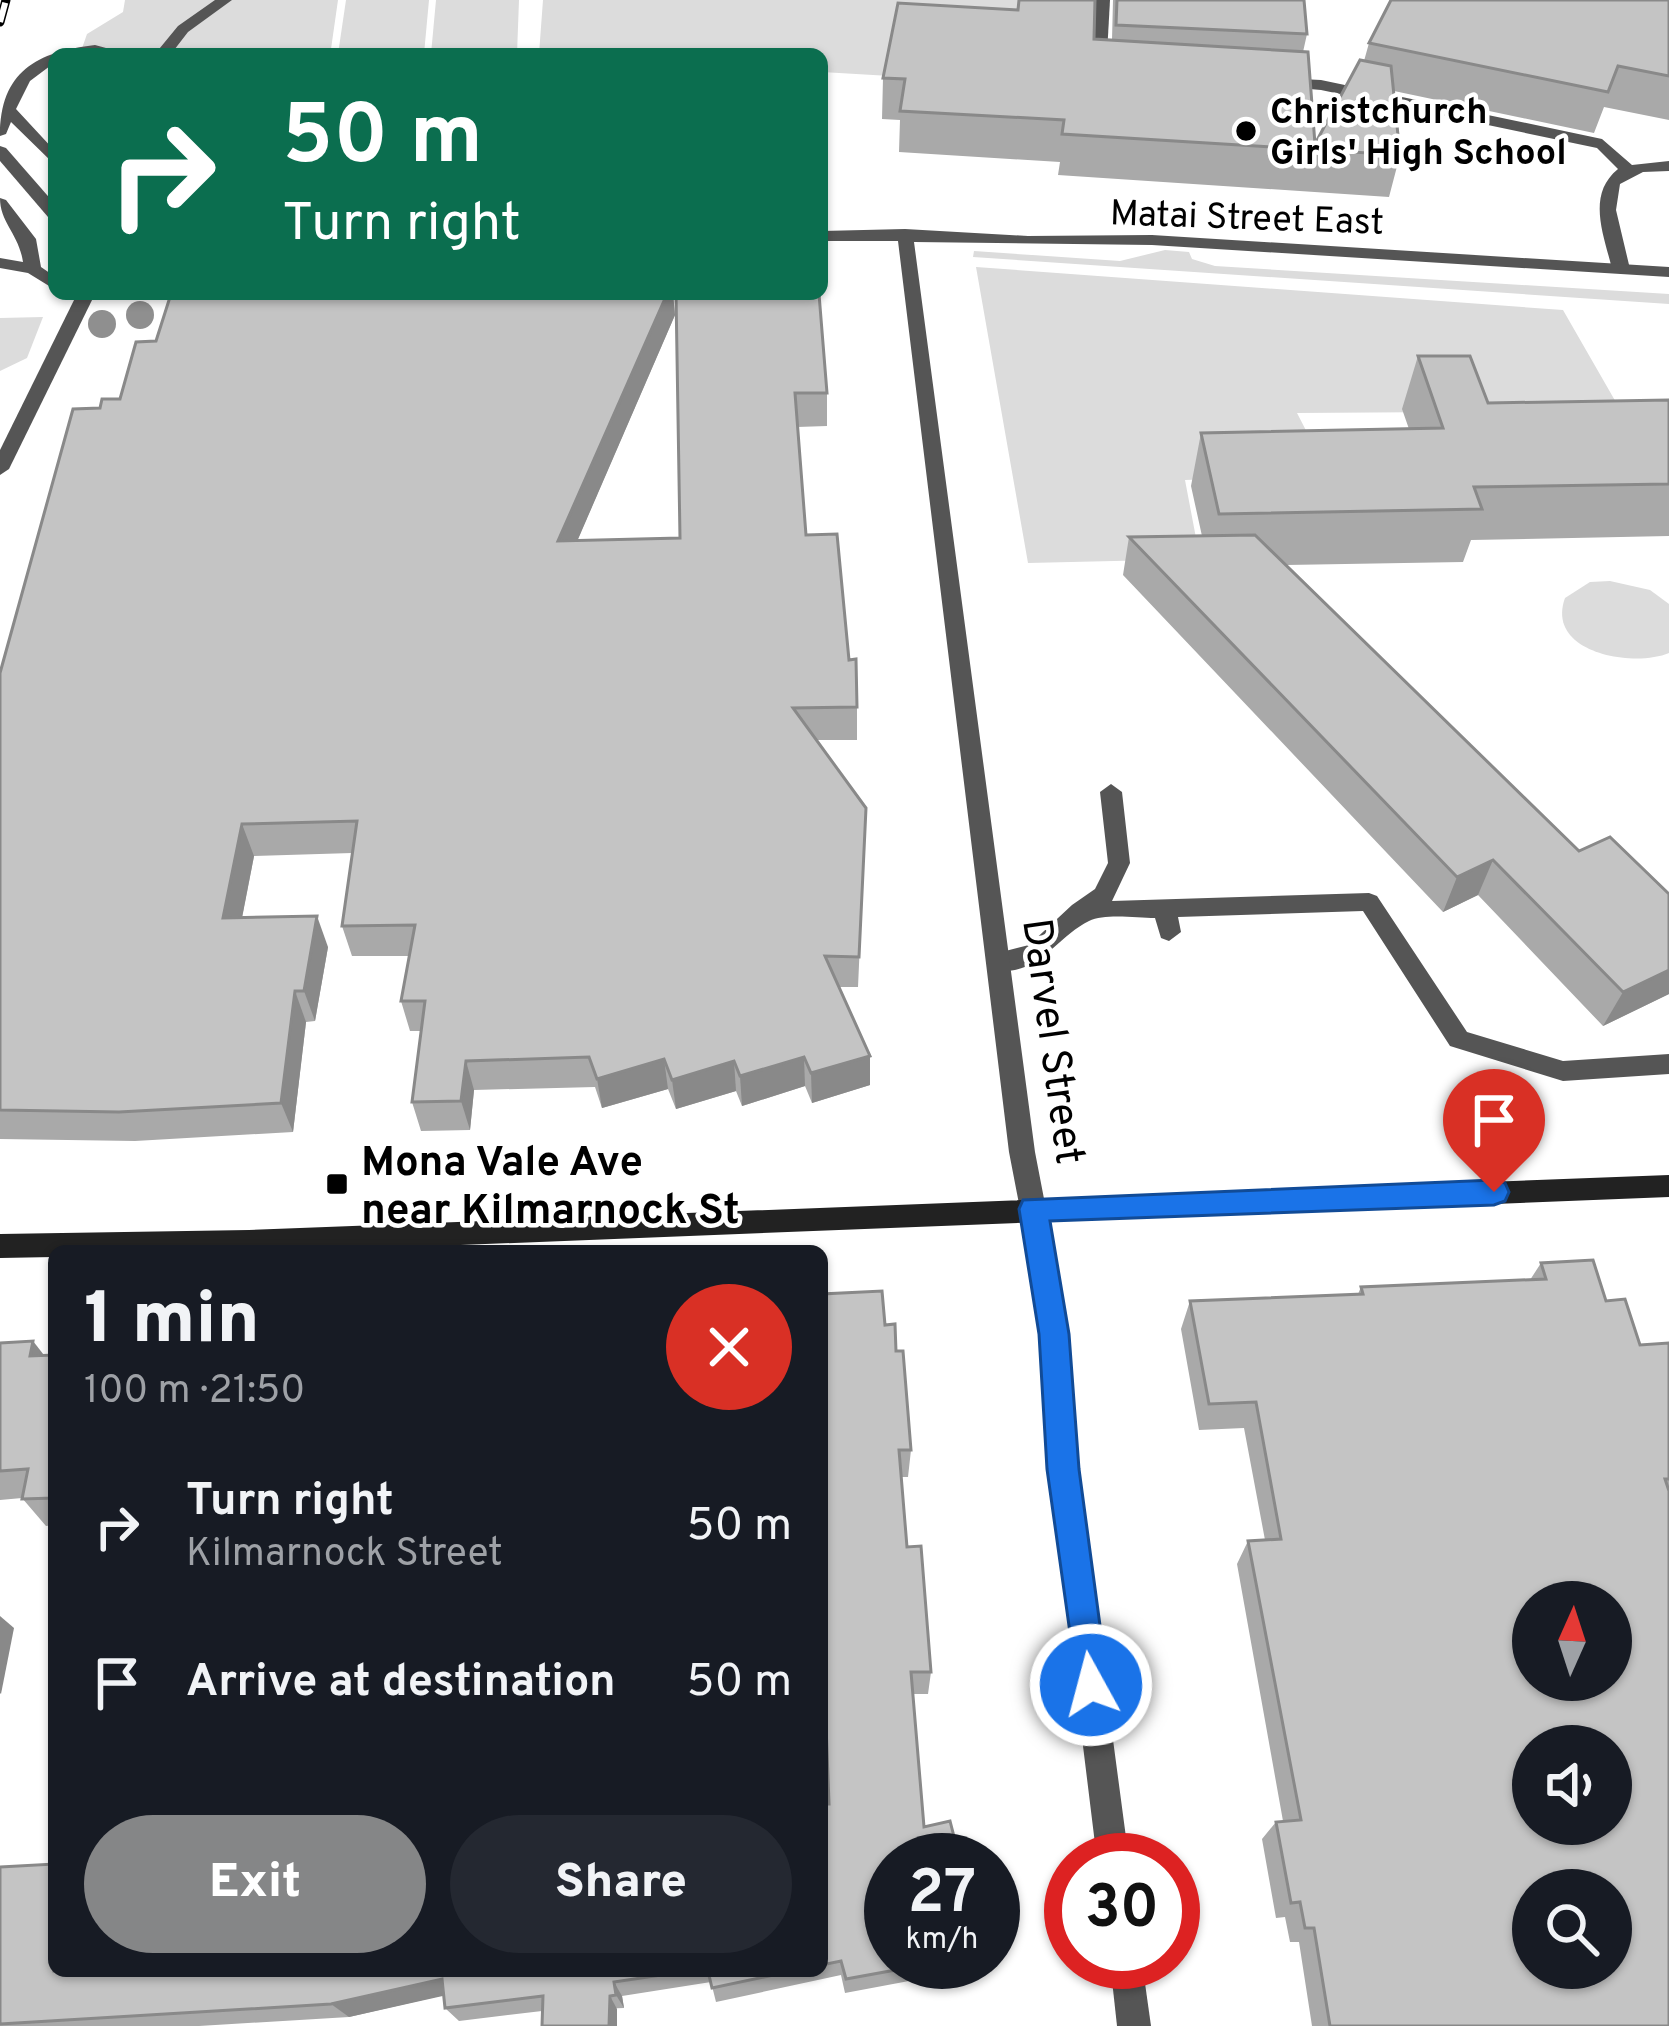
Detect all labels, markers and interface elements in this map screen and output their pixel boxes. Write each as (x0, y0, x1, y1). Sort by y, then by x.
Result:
text: 50 m (282, 87, 483, 193)
place label: Christchurch Girls' High School (1270, 91, 1567, 178)
icon: right (84, 96, 240, 252)
marker: Christchurch Girls' High School (1233, 118, 1259, 144)
text: Turn right (282, 191, 521, 260)
street label: Matai Street East (1109, 192, 1385, 248)
street label: Darvel Street (1007, 915, 1094, 1168)
pin (1443, 1069, 1545, 1192)
icon: arrive (1461, 1087, 1527, 1153)
place label: Mona Vale Ave near Kilmarnock St (361, 1138, 740, 1239)
marker: Mona Vale Ave near Kilmarnock St (324, 1171, 350, 1197)
text: 1 min (84, 1277, 260, 1369)
button: close (666, 1284, 792, 1410)
text: 100 m · 21:50 (84, 1368, 305, 1417)
text: Turn right (186, 1474, 394, 1531)
icon: right (84, 1494, 150, 1560)
text: 50 m (687, 1499, 792, 1556)
text: Kilmarnock Street (186, 1531, 503, 1580)
north arrow (1512, 1581, 1632, 1701)
map controls (1512, 1581, 1632, 1989)
position arrow (1028, 1622, 1154, 1748)
icon: arrive (84, 1650, 150, 1716)
text: Arrive at destination (186, 1655, 616, 1712)
text: 50 m (687, 1655, 792, 1712)
button: sound (1512, 1725, 1632, 1845)
button: Exit (84, 1815, 426, 1953)
button: Share (450, 1815, 792, 1953)
speed limit sign: 30 (1044, 1833, 1200, 1989)
text: 27 (908, 1858, 976, 1934)
button: search (1512, 1869, 1632, 1989)
text: km/h (906, 1922, 978, 1959)

